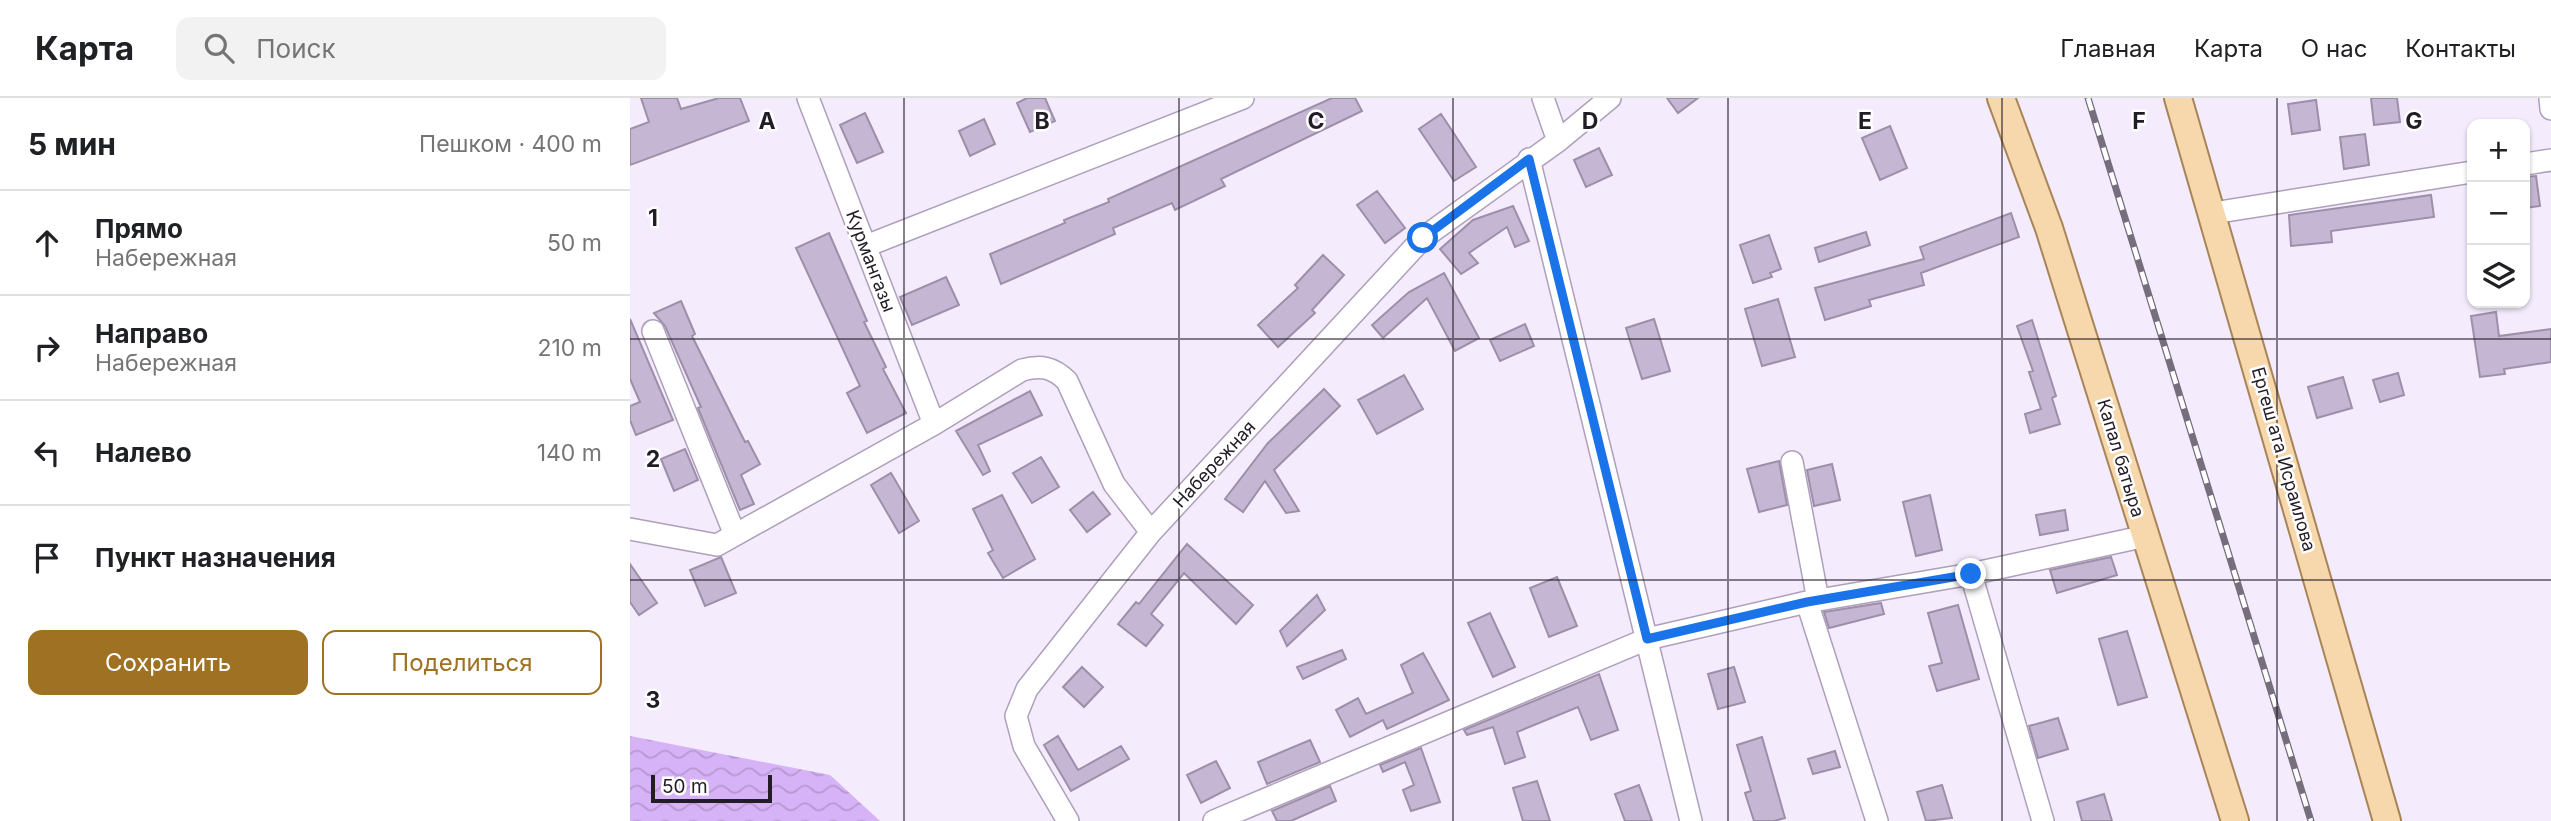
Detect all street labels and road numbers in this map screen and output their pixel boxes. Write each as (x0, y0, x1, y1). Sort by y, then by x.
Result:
street label: Курмангазы (842, 207, 900, 315)
street label: Ергеш ата Исраилова (2248, 364, 2320, 554)
street label: Капал батыра (2093, 396, 2149, 520)
street label: Набережная (1168, 416, 1260, 512)

